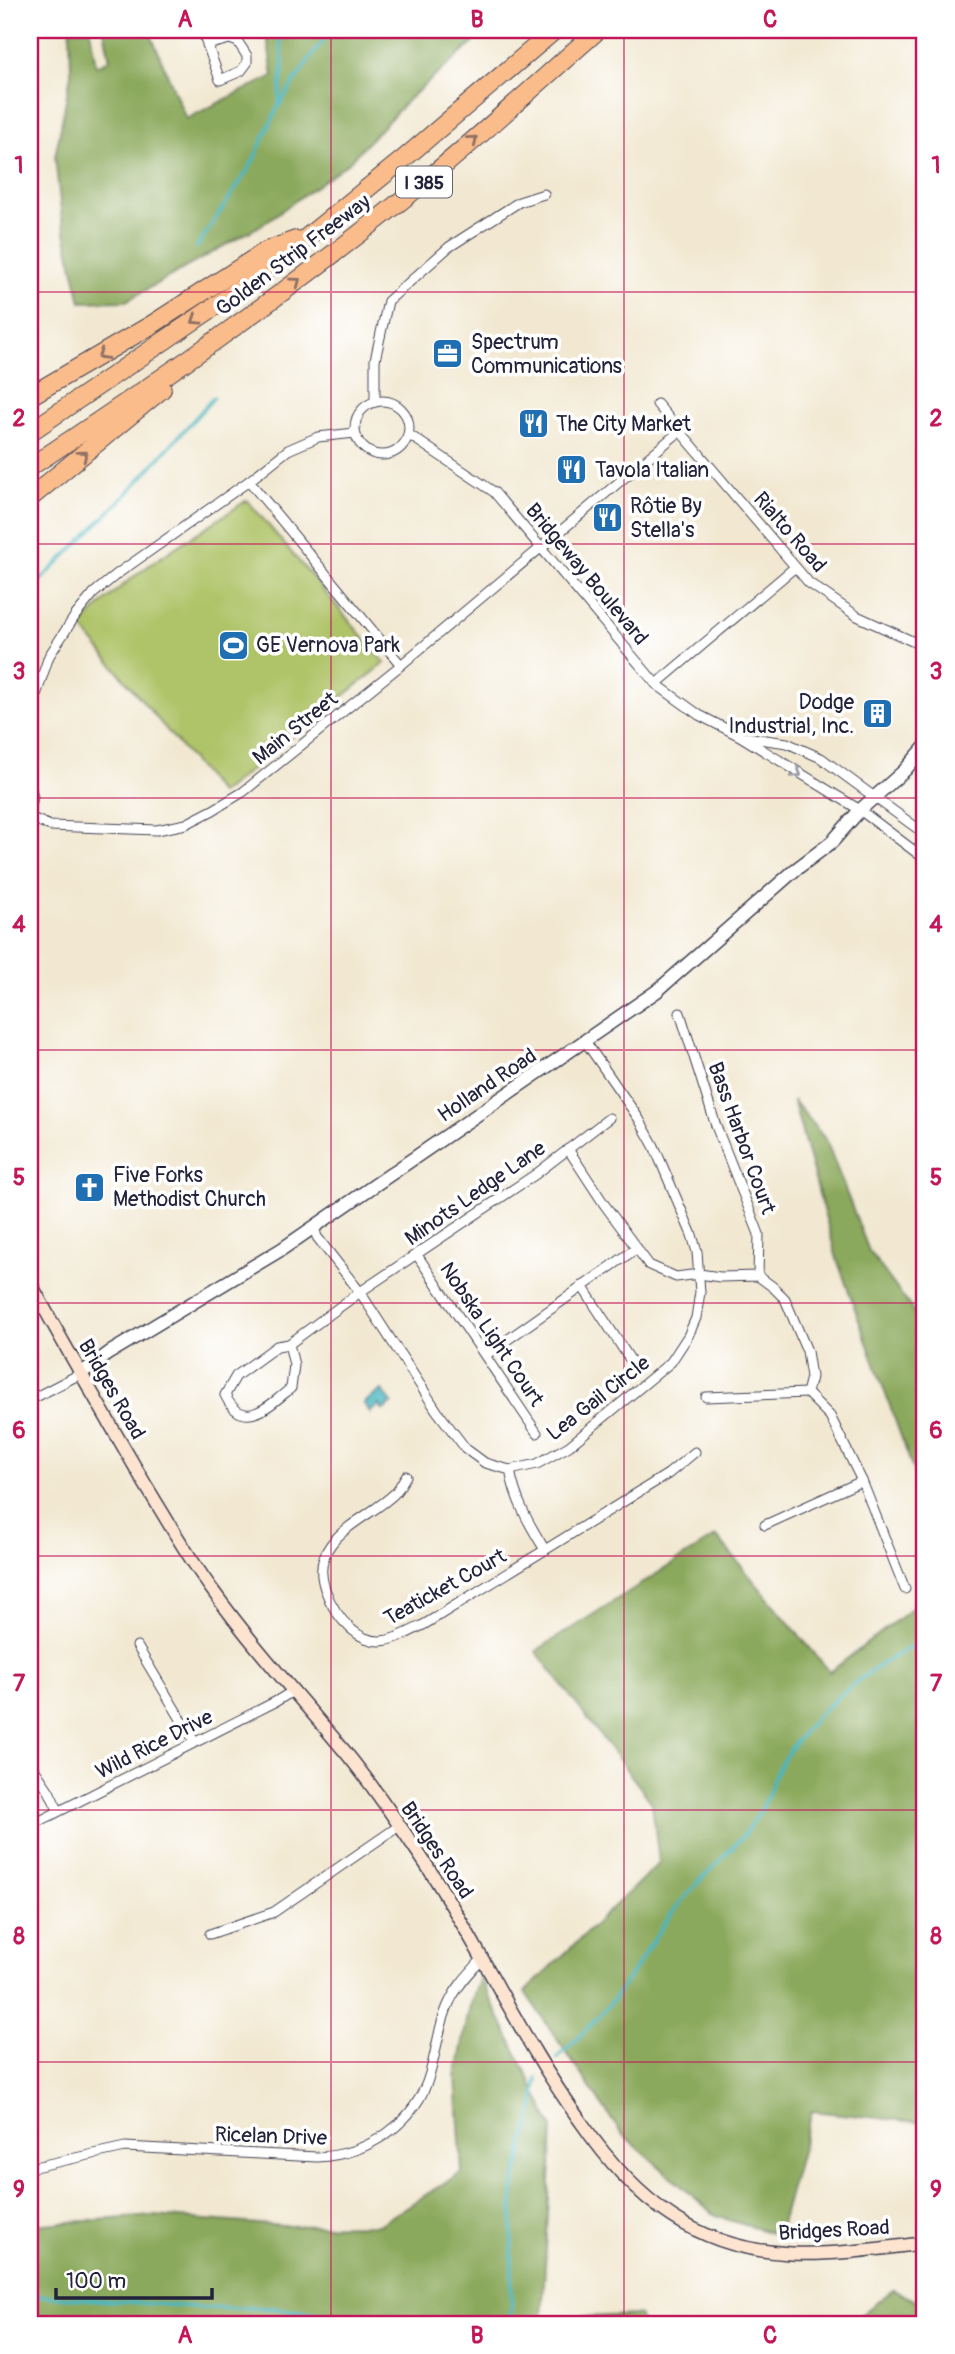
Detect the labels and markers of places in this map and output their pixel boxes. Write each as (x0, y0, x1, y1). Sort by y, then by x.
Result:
place label: Spectrum Communications (471, 329, 623, 380)
office icon: Spectrum Communications (431, 337, 465, 371)
restaurant icon: The City Market (516, 407, 550, 441)
place label: The City Market (556, 411, 692, 438)
restaurant icon: Tavola Italian (555, 453, 589, 487)
place label: Tavola Italian (595, 457, 709, 484)
place label: Rôtie By Stella's (630, 493, 702, 544)
restaurant icon: Rôtie By Stella's (590, 501, 624, 535)
sports icon: GE Vernova Park (216, 628, 250, 662)
place label: GE Vernova Park (256, 632, 400, 659)
place label: Dodge Industrial, Inc. (729, 689, 855, 740)
building icon: Dodge Industrial, Inc. (860, 697, 894, 731)
place label: Five Forks Methodist Church (113, 1162, 266, 1213)
church icon: Five Forks Methodist Church (73, 1170, 107, 1204)

